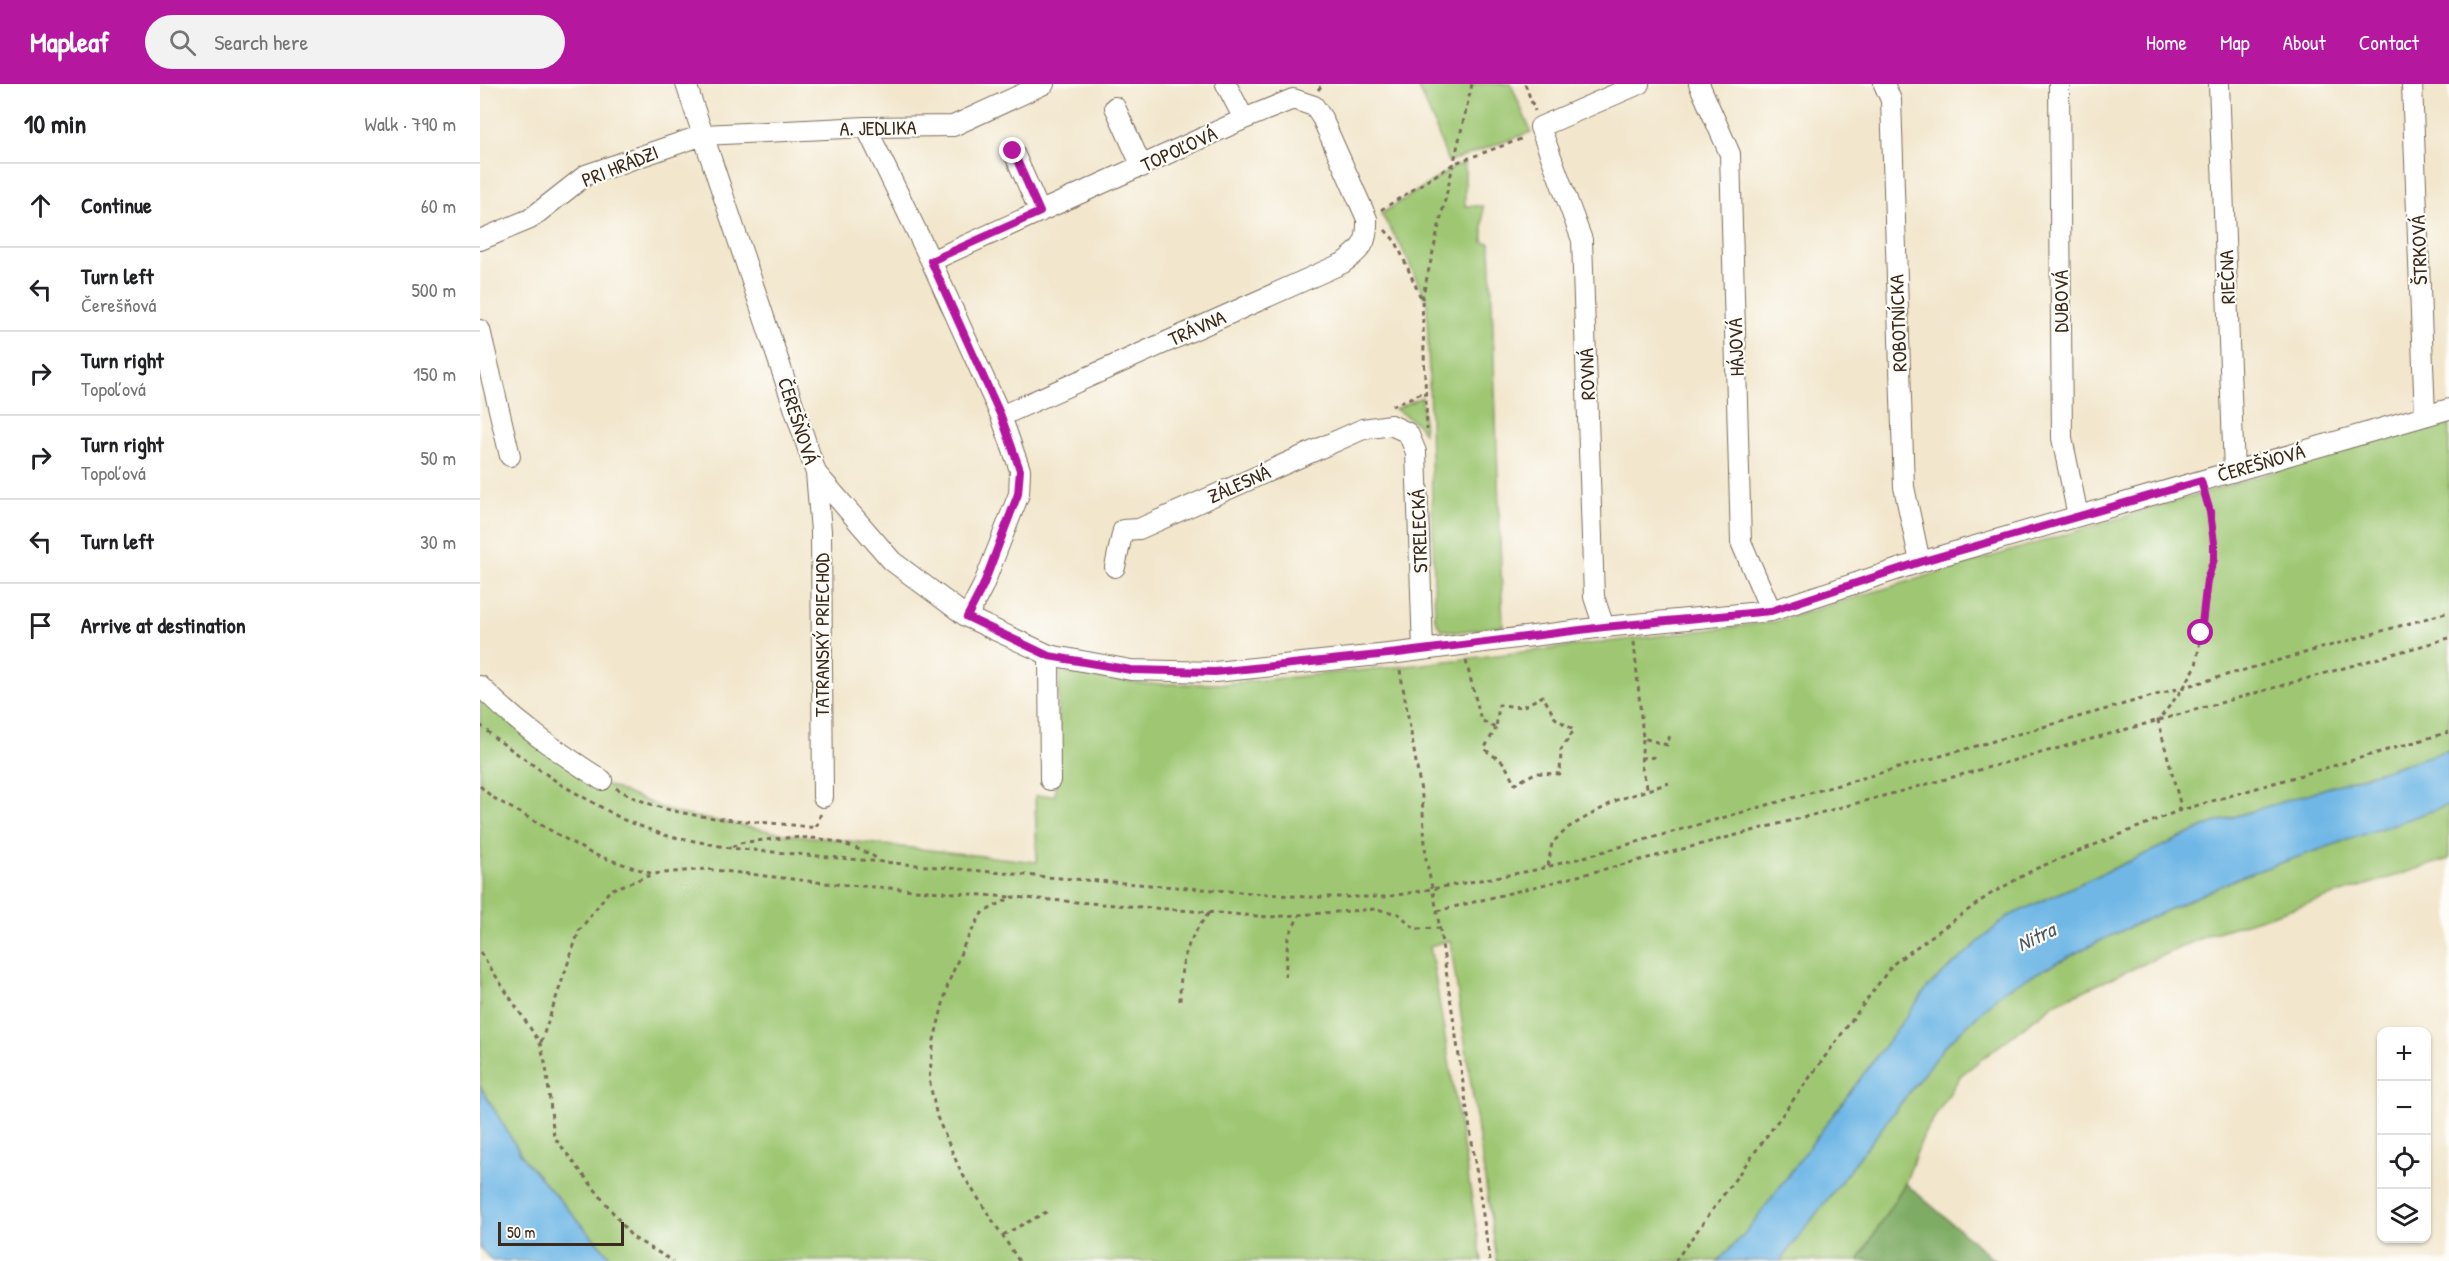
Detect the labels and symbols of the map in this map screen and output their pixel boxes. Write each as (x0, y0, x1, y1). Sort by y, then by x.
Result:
street label: A. JEDLIKA (839, 113, 917, 142)
street label: TOPOĽOVÁ (1136, 119, 1221, 178)
route end (999, 137, 1025, 163)
street label: PRI HRÁDZI (577, 138, 662, 193)
street label: ŠTRKOVÁ (2404, 214, 2433, 286)
street label: RIEČNA (2212, 249, 2241, 304)
street label: DUBOVÁ (2047, 269, 2074, 332)
street label: ROBOTNÍCKA (1882, 274, 1913, 372)
street label: TRÁVNA (1164, 303, 1230, 352)
street label: HÁJOVÁ (1721, 317, 1750, 377)
street label: ROVNÁ (1572, 347, 1601, 400)
street label: ČEREŠŇOVÁ (772, 374, 825, 468)
street label: ČEREŠŇOVÁ (2214, 437, 2308, 488)
street label: ZÁLESNÁ (1203, 458, 1275, 509)
street label: STRELECKÁ (1404, 488, 1433, 573)
street label: TATRANSKÝ PRIECHOD (808, 552, 835, 717)
route start (2187, 619, 2213, 645)
water label: Nitra (2012, 914, 2062, 958)
scale bar (498, 1219, 624, 1246)

